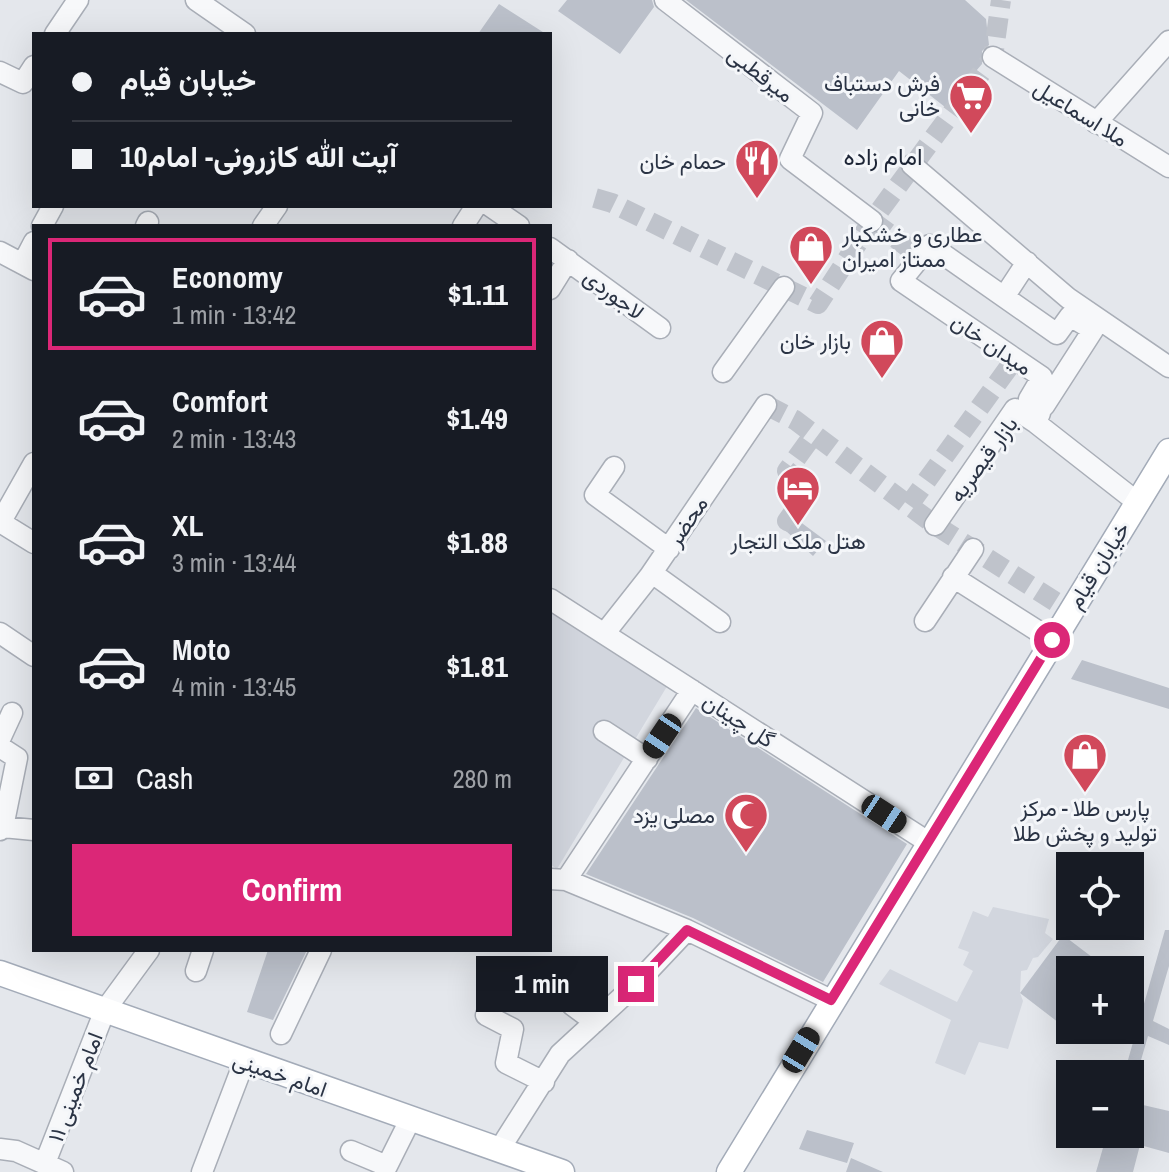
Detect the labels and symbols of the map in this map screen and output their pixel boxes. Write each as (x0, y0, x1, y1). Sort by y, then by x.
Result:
street label: میرقطبی (722, 39, 800, 109)
place label: فرش دستباف خانی (824, 68, 940, 123)
supermarket icon: فرش دستباف خانی (947, 72, 995, 135)
street label: ملا اسماعیل (1028, 72, 1134, 154)
restaurant icon: حمام خان (733, 137, 781, 200)
district label: امام زاده (843, 140, 923, 173)
place label: حمام خان (639, 146, 726, 176)
place label: عطاری و خشکبار ممتاز امیران (841, 219, 982, 274)
shop icon: عطاری و خشکبار ممتاز امیران (787, 223, 835, 286)
street label: لاجوردی (577, 261, 651, 327)
street label: میدان خان (946, 306, 1038, 382)
shop icon: بازار خان (858, 317, 906, 380)
place label: بازار خان (780, 326, 851, 356)
street label: بازار قیصریه (942, 410, 1024, 508)
hotel icon: هتل ملک التجار (774, 464, 822, 527)
street label: محضر (659, 490, 715, 553)
street label: خیابان قیام (1059, 516, 1137, 614)
place label: هتل ملک التجار (729, 526, 866, 556)
route start (1034, 622, 1070, 658)
street label: گل چینان (697, 686, 781, 755)
car (639, 709, 685, 763)
shop icon: پارس طلا - مرکز تولید و پخش طلا (1061, 731, 1109, 794)
mosque icon: مصلی یزد (722, 791, 770, 854)
car (857, 791, 911, 837)
place label: پارس طلا - مرکز تولید و پخش طلا (1013, 793, 1157, 848)
place label: مصلی یزد (633, 800, 715, 830)
callout: 1 min (476, 956, 608, 1012)
route end (618, 966, 654, 1002)
car (778, 1023, 824, 1077)
street label: امام خمینی ۱۱ (40, 1028, 110, 1146)
street label: امام خمینی (229, 1044, 331, 1104)

